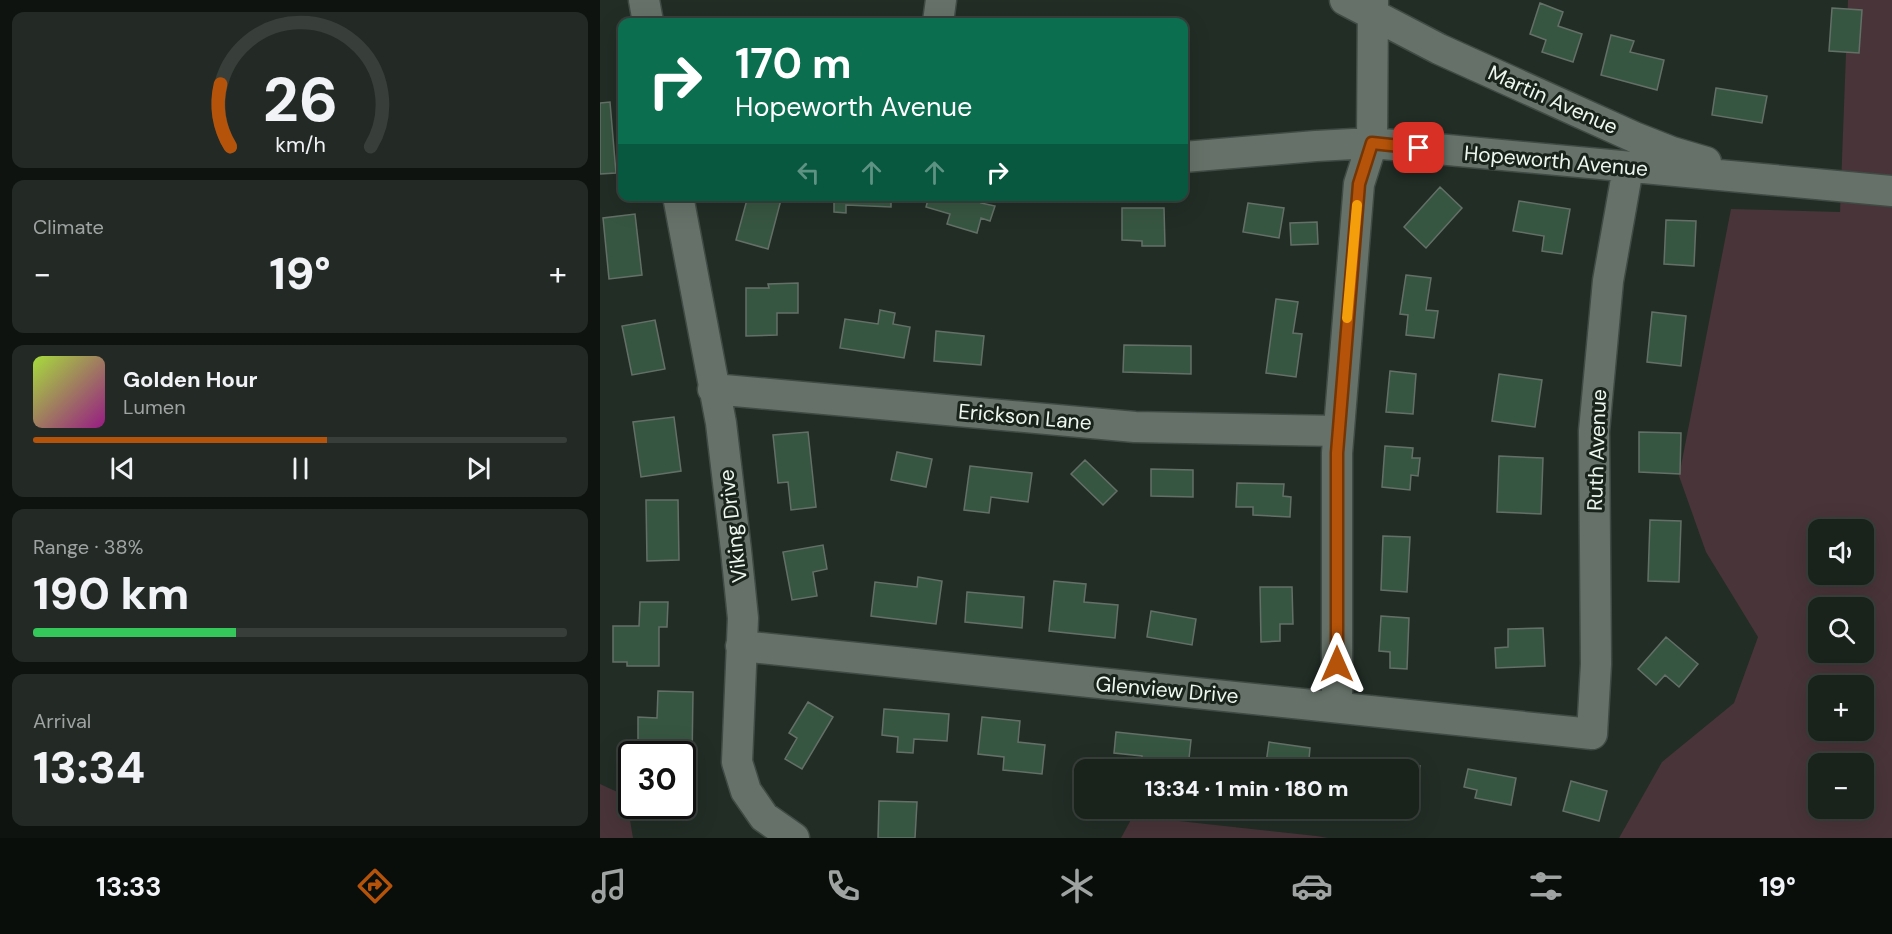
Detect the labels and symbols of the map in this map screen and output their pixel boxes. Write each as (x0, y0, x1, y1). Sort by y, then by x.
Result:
street label: Martin Avenue (1484, 59, 1622, 141)
pin (1393, 122, 1444, 173)
street label: Hopeworth Avenue (1463, 139, 1649, 183)
street label: Ruth Avenue (1581, 389, 1613, 511)
street label: Erickson Lane (957, 397, 1093, 437)
street label: Viking Drive (712, 468, 754, 584)
position arrow (1305, 632, 1369, 696)
street label: Glenview Drive (1094, 670, 1240, 710)
speed limit sign: 30 (618, 741, 696, 819)

